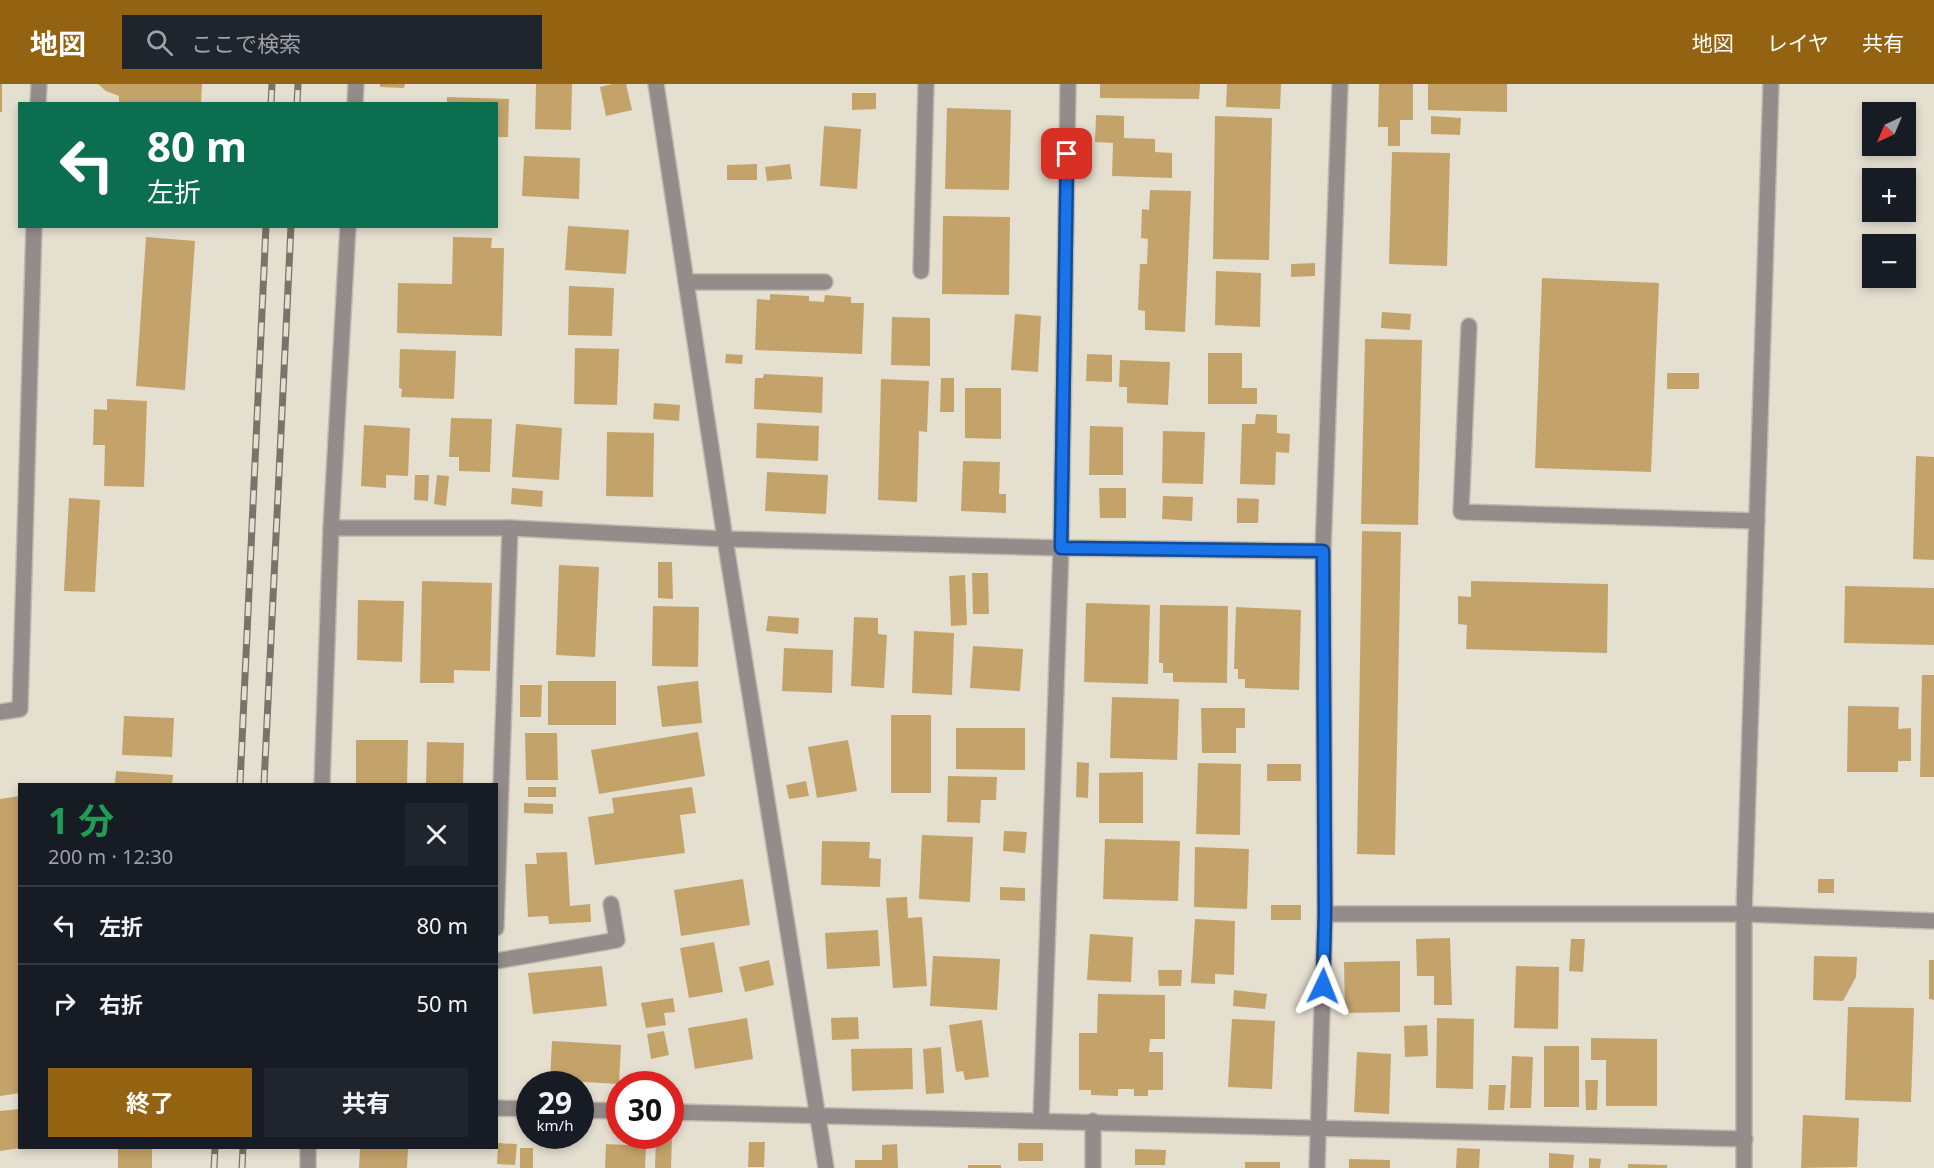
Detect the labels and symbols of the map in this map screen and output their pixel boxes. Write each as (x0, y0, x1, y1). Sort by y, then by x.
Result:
north arrow (1862, 102, 1916, 156)
pin (1041, 128, 1092, 179)
position arrow (1291, 954, 1355, 1018)
speed limit sign: 30 (606, 1071, 684, 1149)

